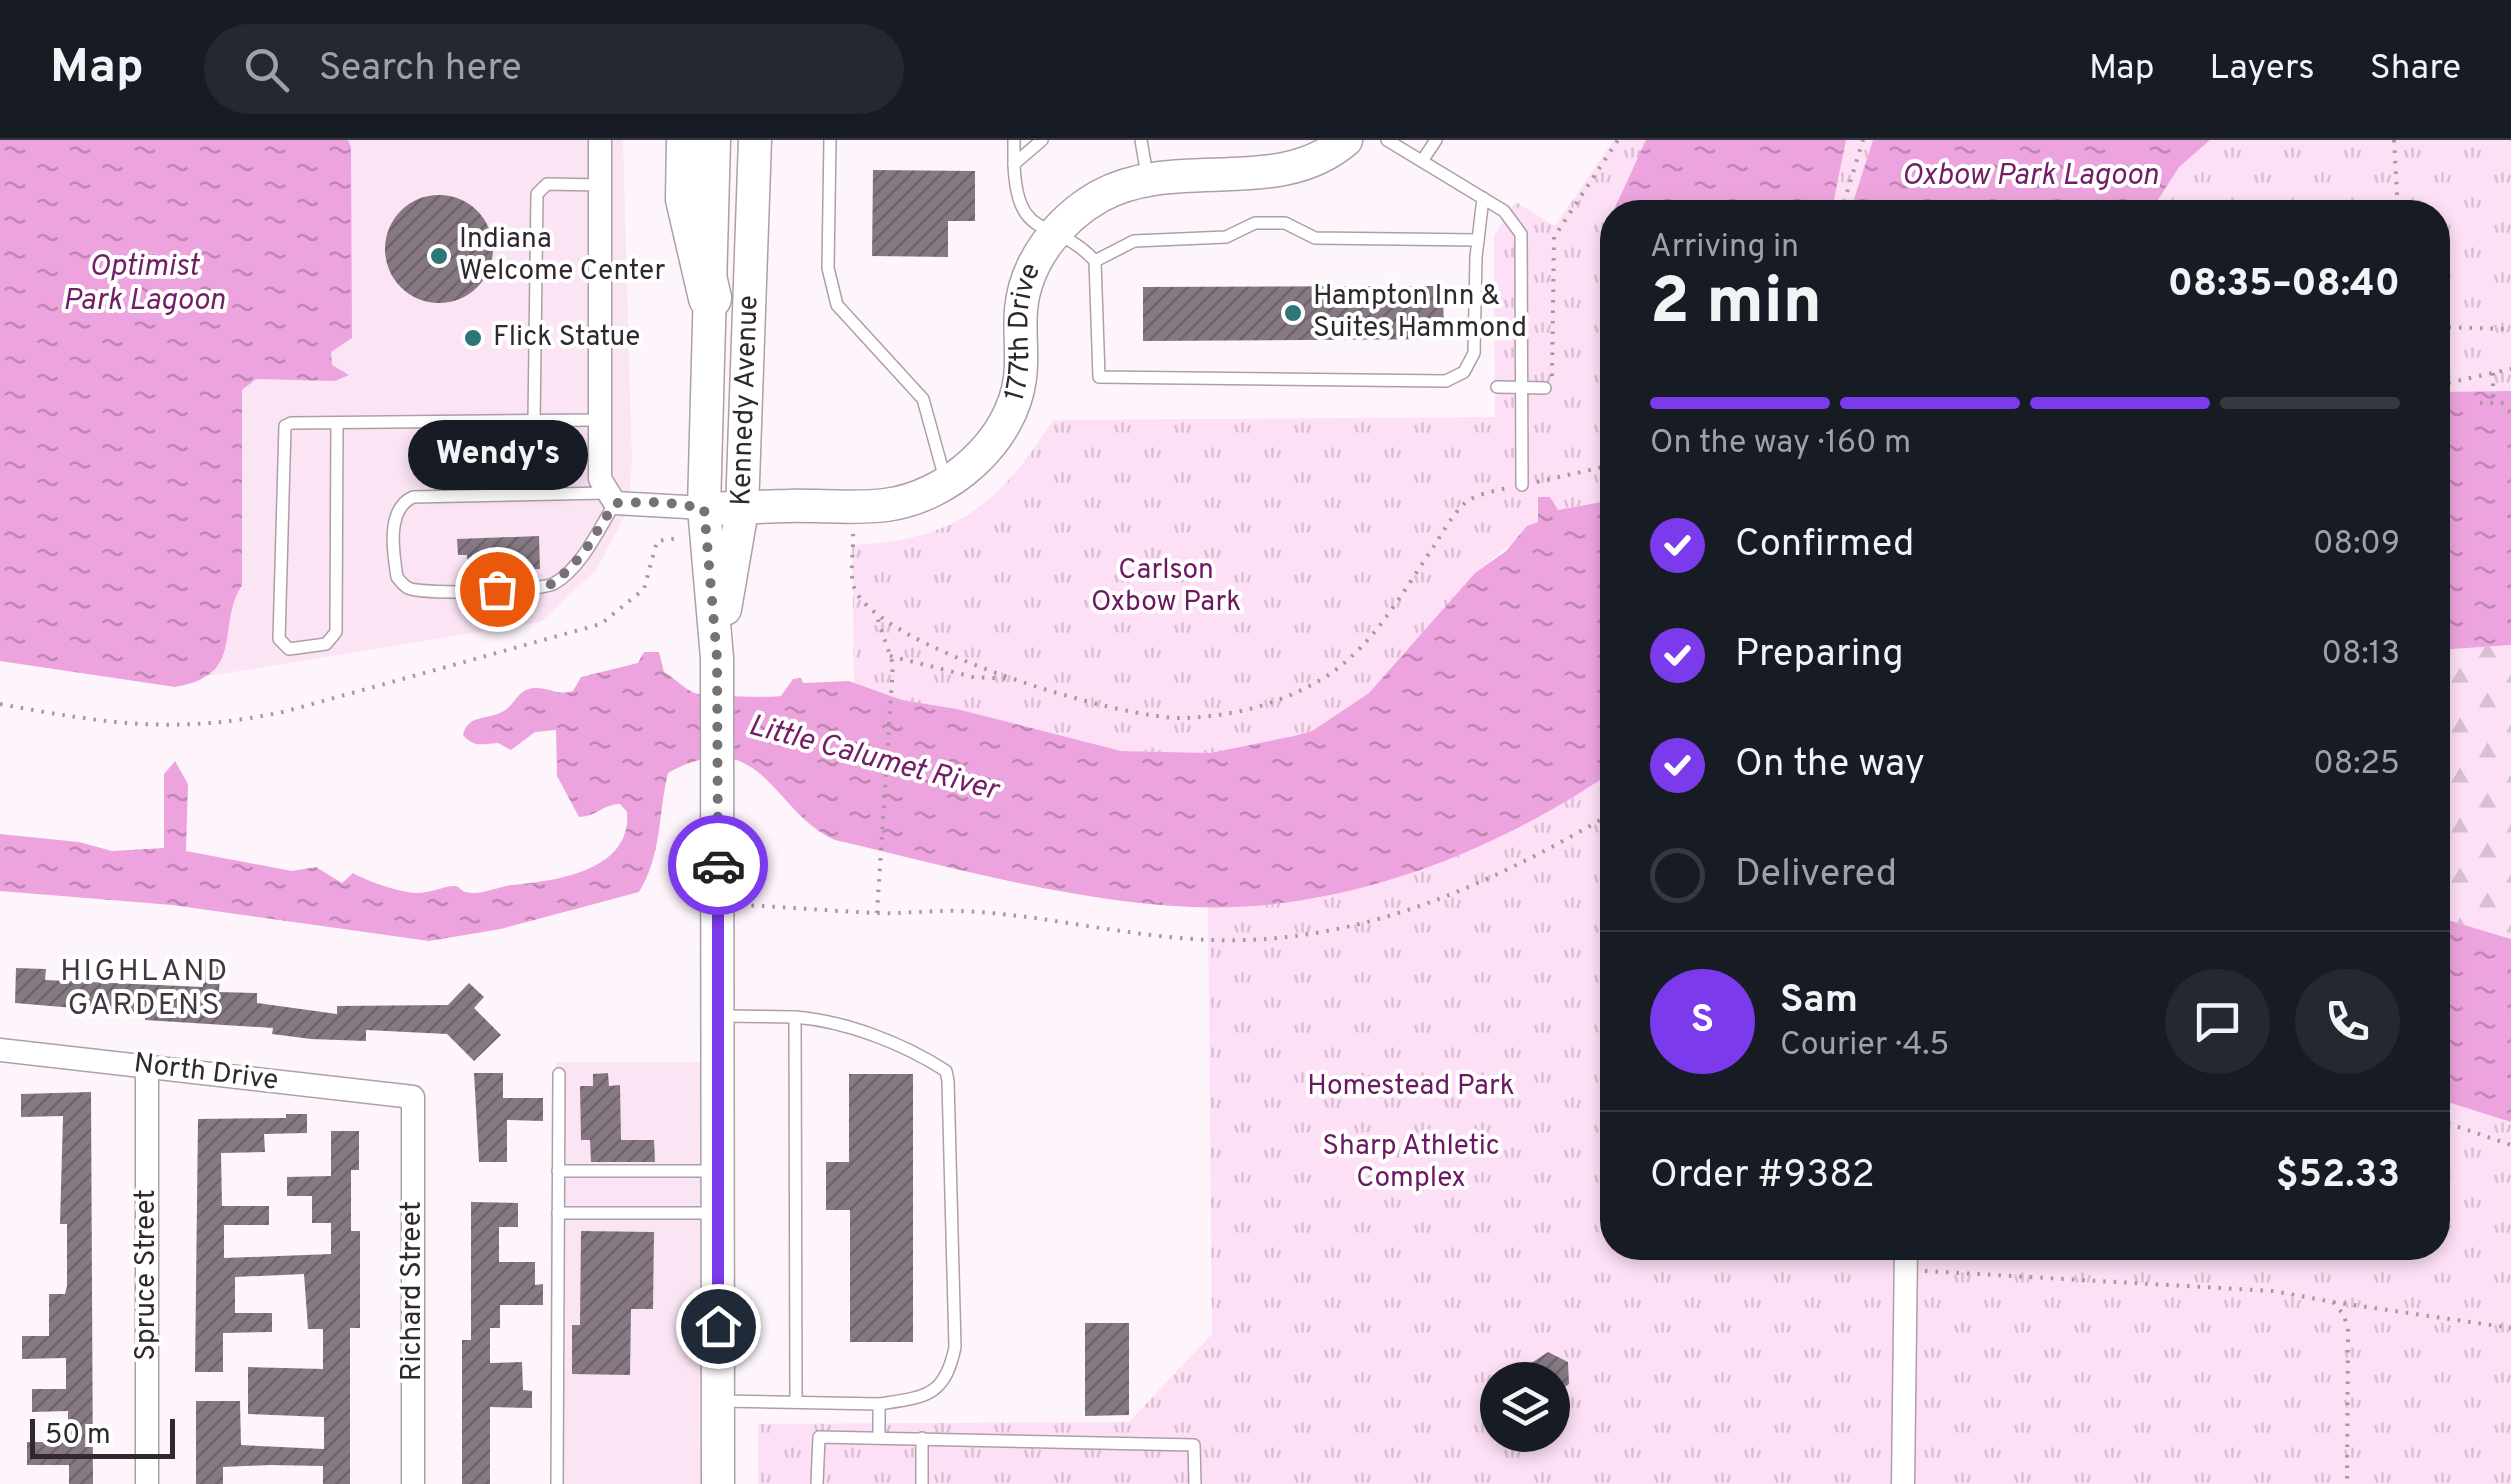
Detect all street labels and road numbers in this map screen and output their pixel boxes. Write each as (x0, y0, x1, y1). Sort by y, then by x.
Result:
street label: 177th Drive (998, 258, 1050, 406)
street label: Kennedy Avenue (724, 295, 768, 506)
street label: North Drive (132, 1046, 280, 1100)
street label: Spruce Street (129, 1189, 165, 1361)
street label: Richard Street (395, 1201, 431, 1381)

